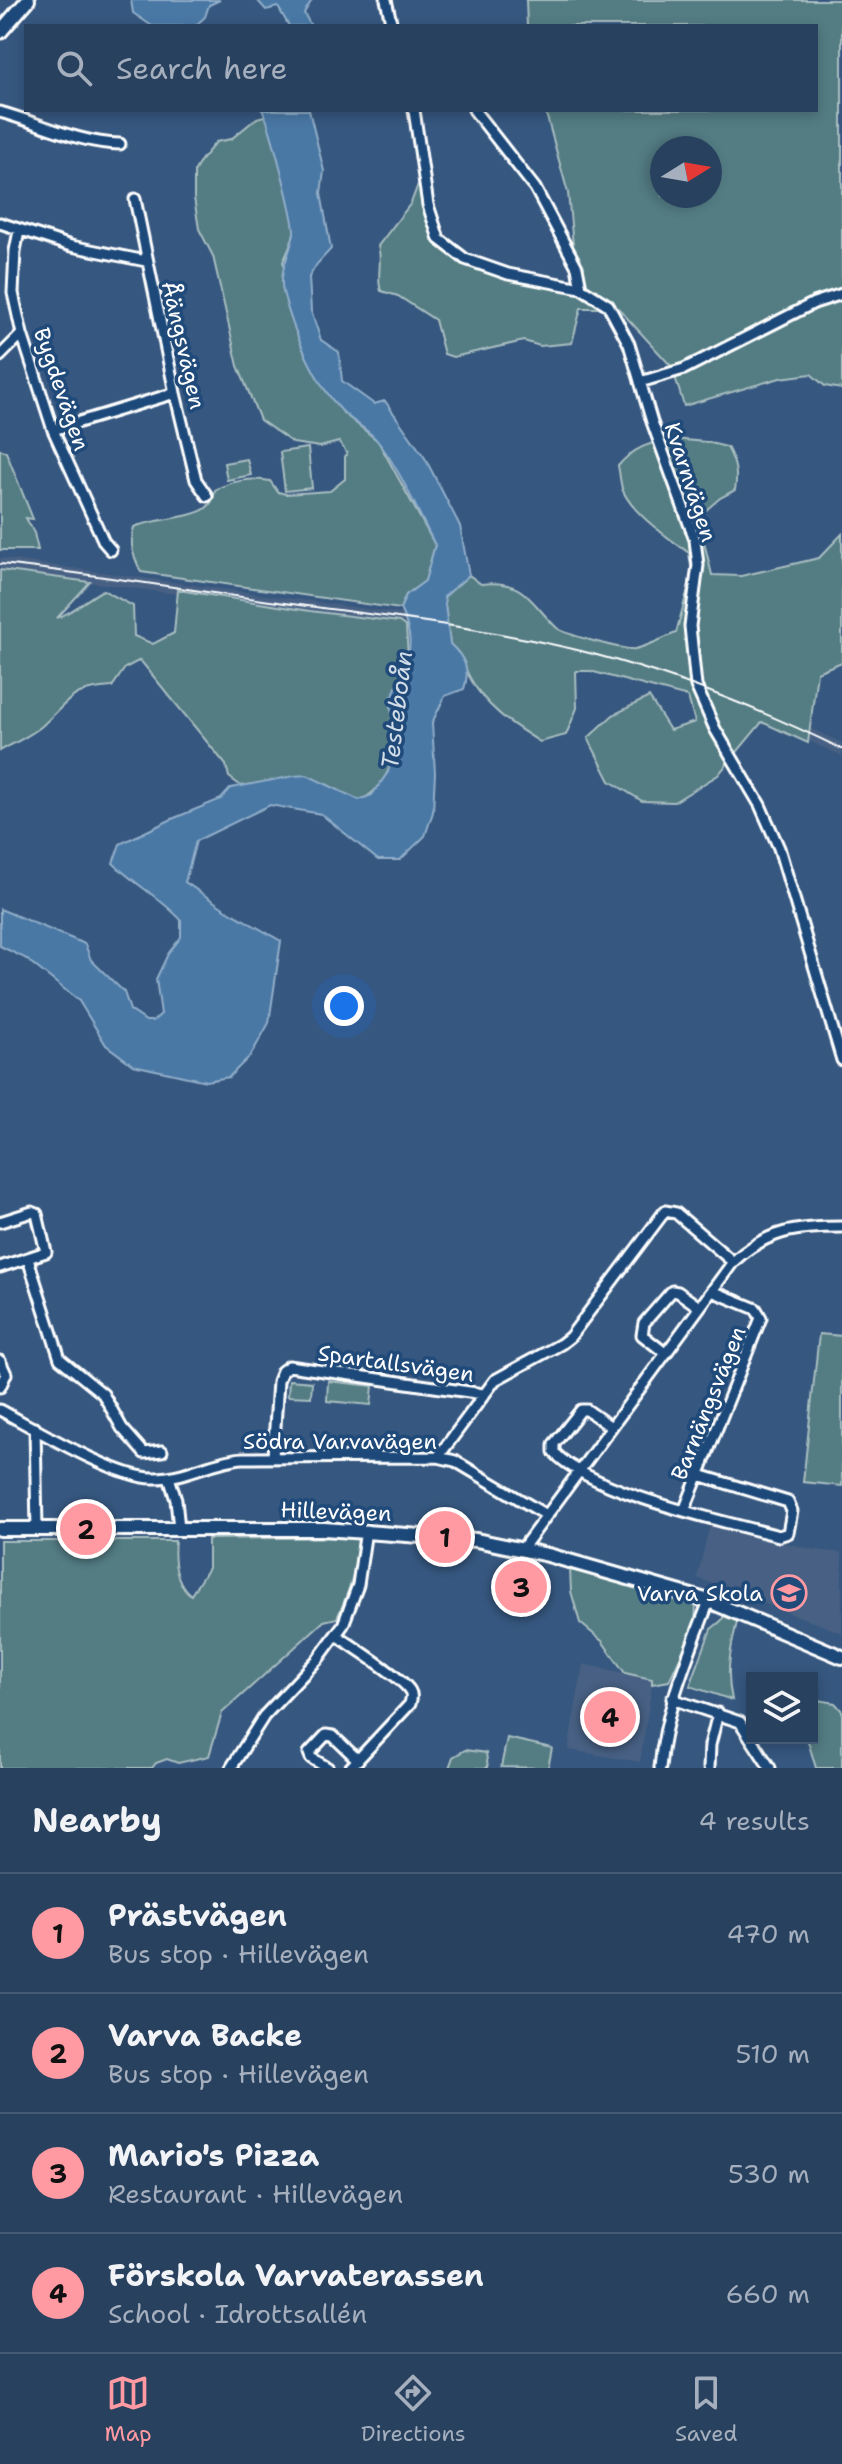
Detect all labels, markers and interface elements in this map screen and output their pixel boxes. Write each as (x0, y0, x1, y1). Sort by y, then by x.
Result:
search box (24, 24, 818, 112)
icon: search (52, 46, 96, 90)
text: Search here (116, 48, 287, 89)
north arrow (650, 136, 722, 208)
street label: Åängsvägen (155, 278, 212, 412)
street label: Bygdevägen (27, 324, 96, 455)
street label: Kvarnvägen (658, 419, 723, 546)
water label: Testeboån (374, 649, 420, 771)
your location (324, 986, 364, 1026)
street label: Barnängsvägen (664, 1322, 753, 1484)
street label: Spartallsvägen (316, 1338, 476, 1389)
street label: Södra Varvavägen (243, 1427, 437, 1456)
street label: Hillevägen (280, 1495, 392, 1528)
pin: 2 (60, 1499, 112, 1559)
pin: 1 (419, 1507, 471, 1567)
pin: 3 (495, 1557, 547, 1617)
school or university icon: Varva Skola (770, 1574, 808, 1612)
place label: Varva Skola (637, 1579, 763, 1608)
map controls (746, 1672, 818, 1744)
button: layers (746, 1672, 818, 1744)
pin: 4 (584, 1687, 636, 1747)
text: Nearby (32, 1797, 162, 1843)
text: 4 results (698, 1803, 810, 1838)
text: Prästvägen (108, 1895, 287, 1936)
text: 1 (52, 1916, 64, 1951)
text: 470 m (727, 1916, 810, 1951)
text: Bus stop · Hillevägen (108, 1936, 369, 1971)
text: Varva Backe (108, 2015, 302, 2056)
text: 2 (49, 2036, 67, 2071)
text: 510 m (736, 2036, 810, 2071)
text: Bus stop · Hillevägen (108, 2056, 369, 2091)
text: Mario's Pizza (108, 2135, 319, 2176)
text: 3 (49, 2156, 67, 2191)
text: 530 m (728, 2156, 810, 2191)
text: Restaurant · Hillevägen (108, 2176, 403, 2211)
text: Förskola Varvaterassen (108, 2255, 484, 2296)
text: 4 (49, 2276, 67, 2311)
text: 660 m (725, 2276, 810, 2311)
text: School · Idrottsallén (108, 2296, 367, 2331)
tab: Map (105, 2371, 152, 2448)
tab: Directions (361, 2371, 466, 2448)
tab: Saved (675, 2371, 737, 2448)

